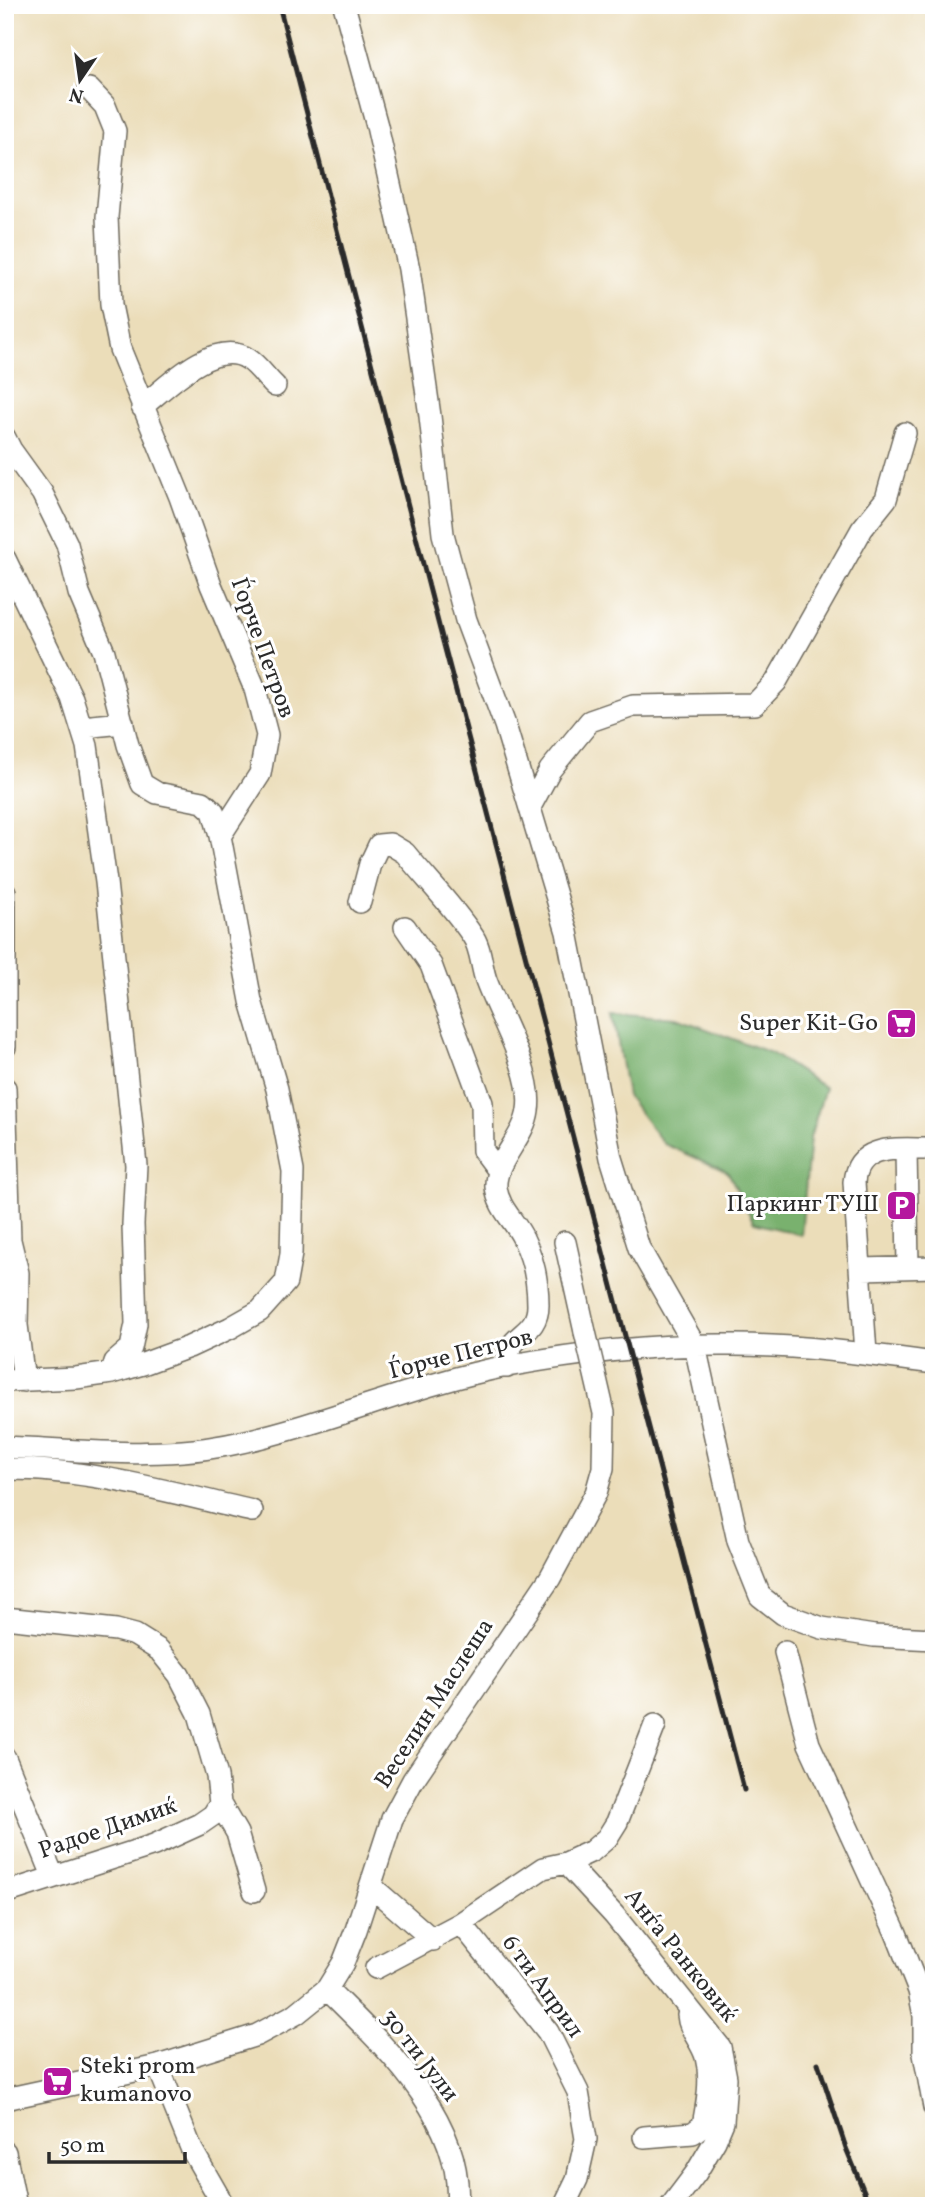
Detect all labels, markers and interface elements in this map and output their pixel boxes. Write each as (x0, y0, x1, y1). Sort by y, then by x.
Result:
north arrow (46, 46, 116, 116)
text: N (67, 80, 86, 109)
street label: Ѓорче Петров (221, 573, 303, 723)
place label: Super Kit-Go (739, 1007, 878, 1041)
supermarket icon: Super Kit-Go (884, 1007, 918, 1041)
place label: Паркинг ТУШ (726, 1188, 879, 1222)
parking icon: Паркинг ТУШ (885, 1188, 919, 1222)
street label: Ѓорче Петров (385, 1321, 537, 1389)
street label: Веселин Маслеша (367, 1612, 503, 1796)
street label: Радое Димиќ (34, 1789, 182, 1869)
street label: Анѓа Ранковиќ (615, 1882, 745, 2031)
street label: 6 ти Април (493, 1928, 591, 2046)
street label: 30 ти Јули (372, 2002, 466, 2110)
place label: Steki prom kumanovo (80, 2050, 196, 2112)
supermarket icon: Steki prom kumanovo (40, 2064, 74, 2098)
scale bar (49, 2120, 186, 2164)
text: 50 m (60, 2132, 105, 2161)

